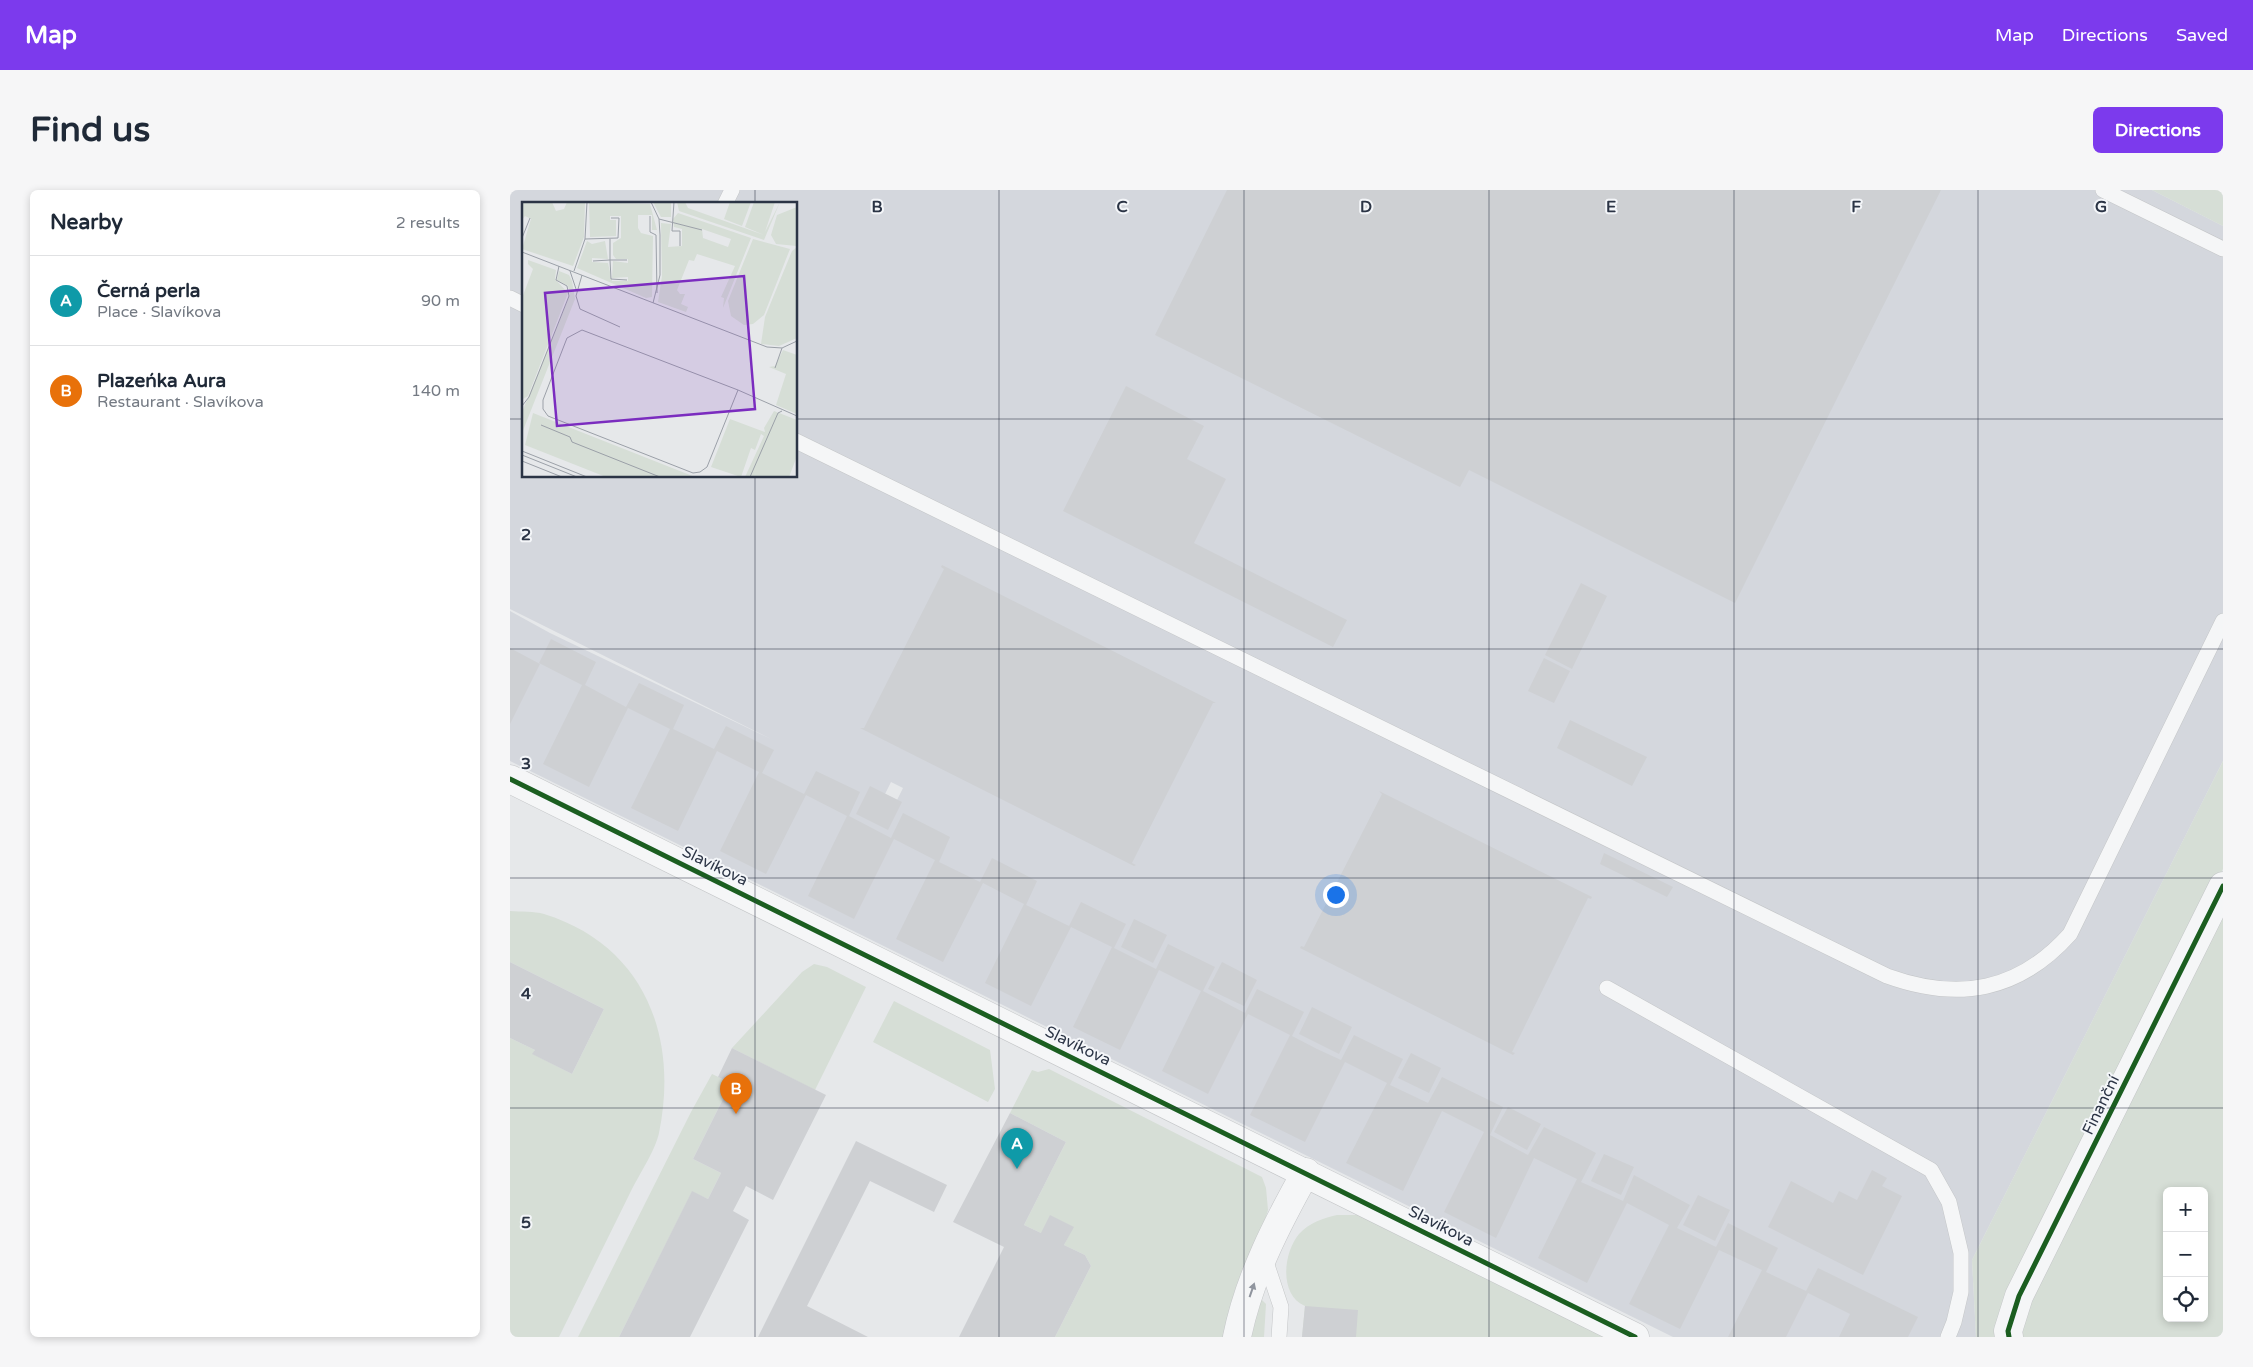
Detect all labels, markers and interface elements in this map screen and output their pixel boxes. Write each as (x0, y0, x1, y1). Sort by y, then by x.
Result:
text: Map (25, 21, 77, 50)
text: Map (1995, 24, 2034, 46)
text: Directions (2062, 24, 2148, 46)
text: Saved (2176, 24, 2228, 46)
button: Directions (2093, 107, 2223, 153)
text: Find us (30, 109, 150, 151)
text: B (871, 197, 883, 217)
text: C (1116, 197, 1128, 217)
text: D (1360, 197, 1372, 217)
text: E (1606, 197, 1616, 217)
text: F (1851, 197, 1861, 217)
text: G (2095, 197, 2107, 217)
inset map (522, 202, 798, 478)
text: Nearby (50, 210, 123, 235)
text: 2 results (396, 213, 460, 233)
text: Černá perla (97, 280, 201, 302)
text: A (60, 291, 72, 311)
text: 90 m (421, 291, 460, 311)
text: Place · Slavíkova (97, 302, 221, 322)
text: Plazeńka Aura (97, 370, 226, 392)
text: B (60, 381, 72, 401)
text: 140 m (411, 381, 460, 401)
text: Restaurant · Slavíkova (97, 392, 264, 412)
text: 2 (521, 525, 531, 545)
text: 3 (521, 754, 531, 774)
street label: Slavíkova (679, 842, 751, 890)
your location (1323, 882, 1349, 908)
text: 4 (521, 984, 531, 1004)
street label: Slavíkova (1042, 1022, 1114, 1070)
street label: Finanční (2078, 1072, 2124, 1138)
pin: B (720, 1073, 752, 1114)
pin: A (1001, 1128, 1033, 1169)
map controls (2163, 1187, 2208, 1322)
button: + (2163, 1187, 2208, 1232)
street label: Slavíkova (1405, 1201, 1477, 1251)
text: 5 (521, 1213, 531, 1233)
button: − (2163, 1232, 2208, 1277)
button: locate (2163, 1277, 2208, 1322)
one-way arrow (1248, 1283, 1256, 1298)

